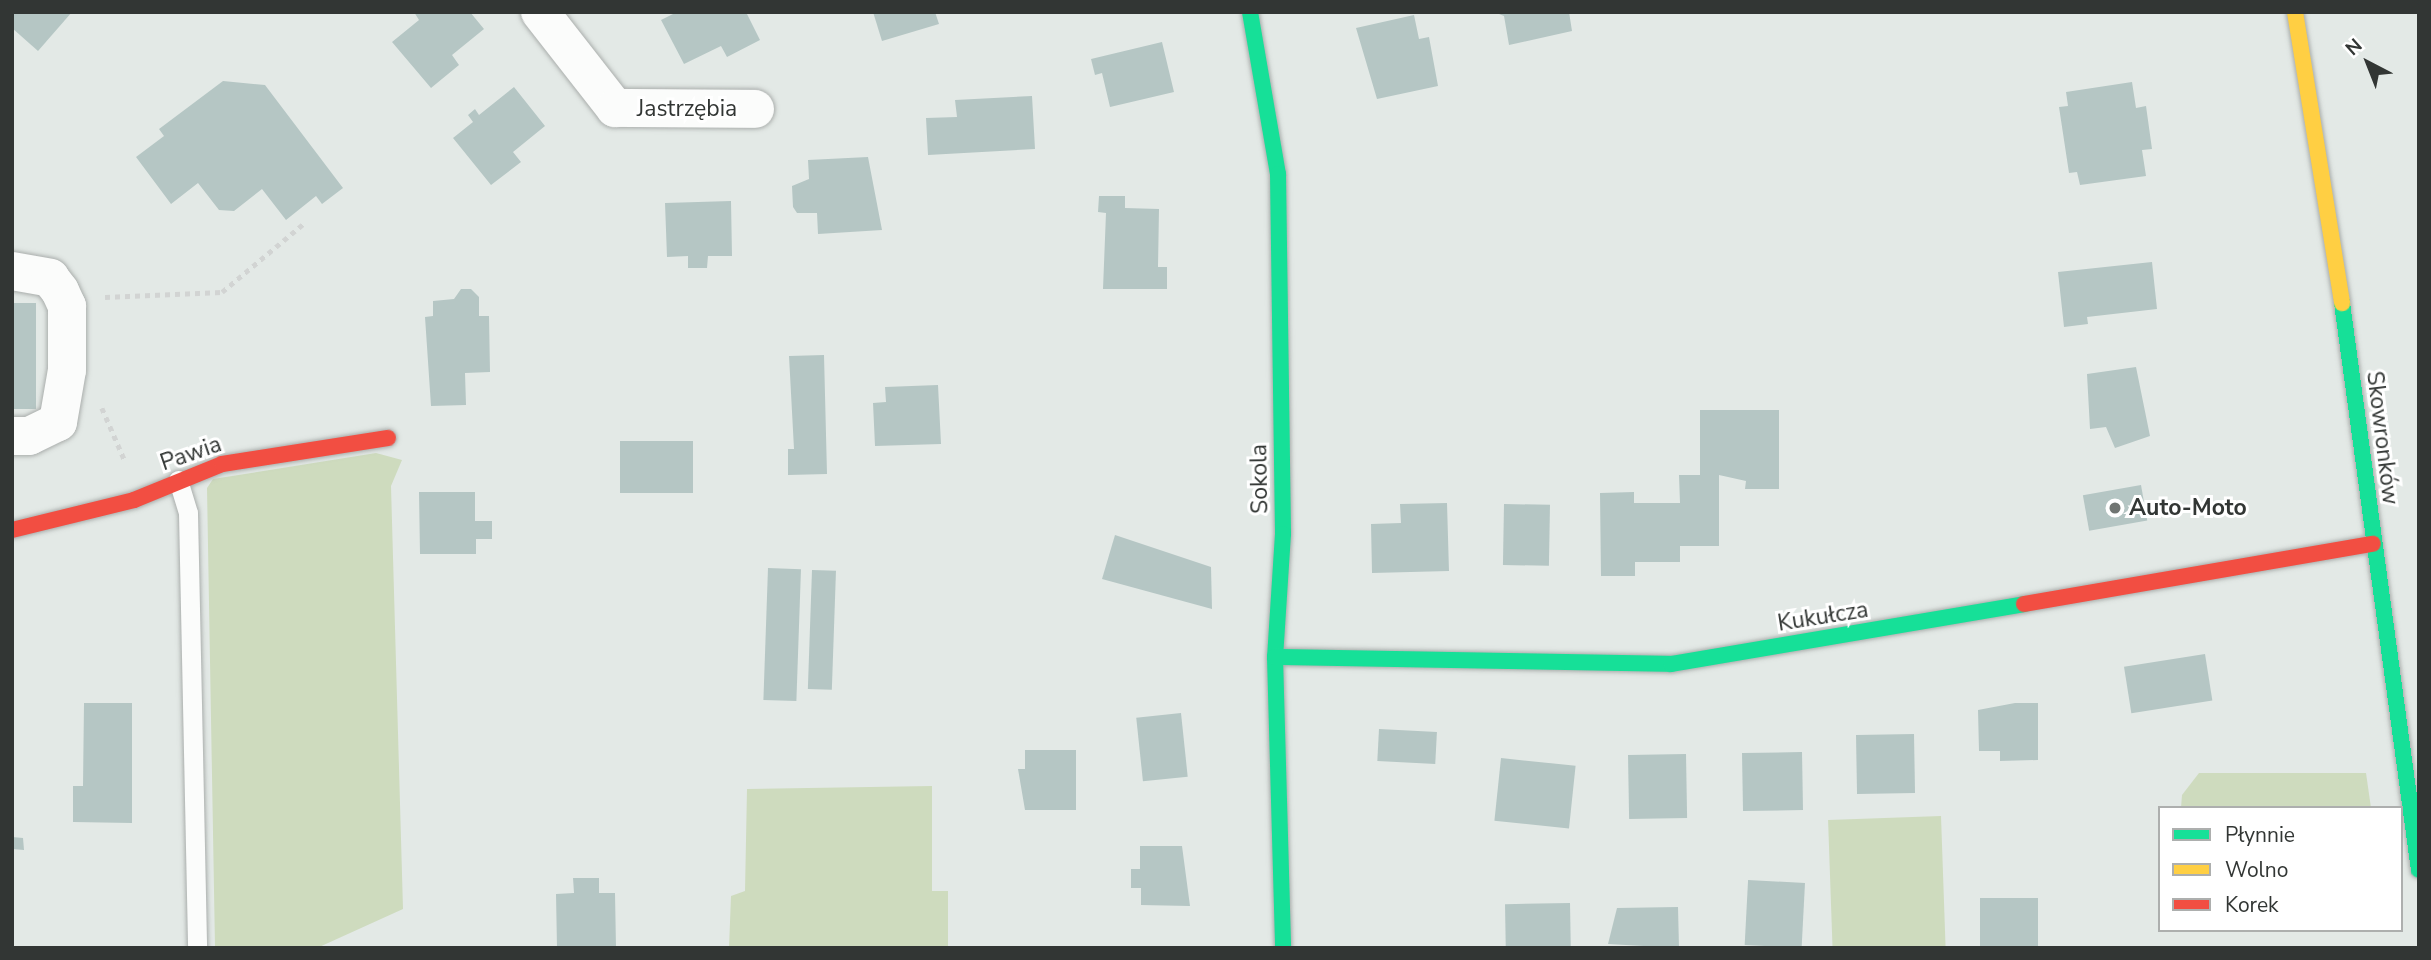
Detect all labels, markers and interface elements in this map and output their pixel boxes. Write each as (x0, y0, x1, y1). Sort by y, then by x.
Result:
north arrow (2333, 28, 2403, 98)
text: N (2340, 33, 2368, 62)
street label: Jastrzębia (637, 95, 737, 123)
street label: Skowronków (2360, 370, 2404, 506)
street label: Pawia (157, 431, 225, 477)
street label: Sokola (1246, 444, 1274, 514)
place label: Auto-Moto (2129, 494, 2247, 522)
marker: Auto-Moto (2107, 500, 2123, 516)
street label: Kukułcza (1776, 596, 1870, 638)
legend (2158, 806, 2403, 932)
text: Płynnie (2225, 821, 2295, 849)
text: Wolno (2225, 856, 2288, 884)
text: Korek (2225, 891, 2279, 919)

